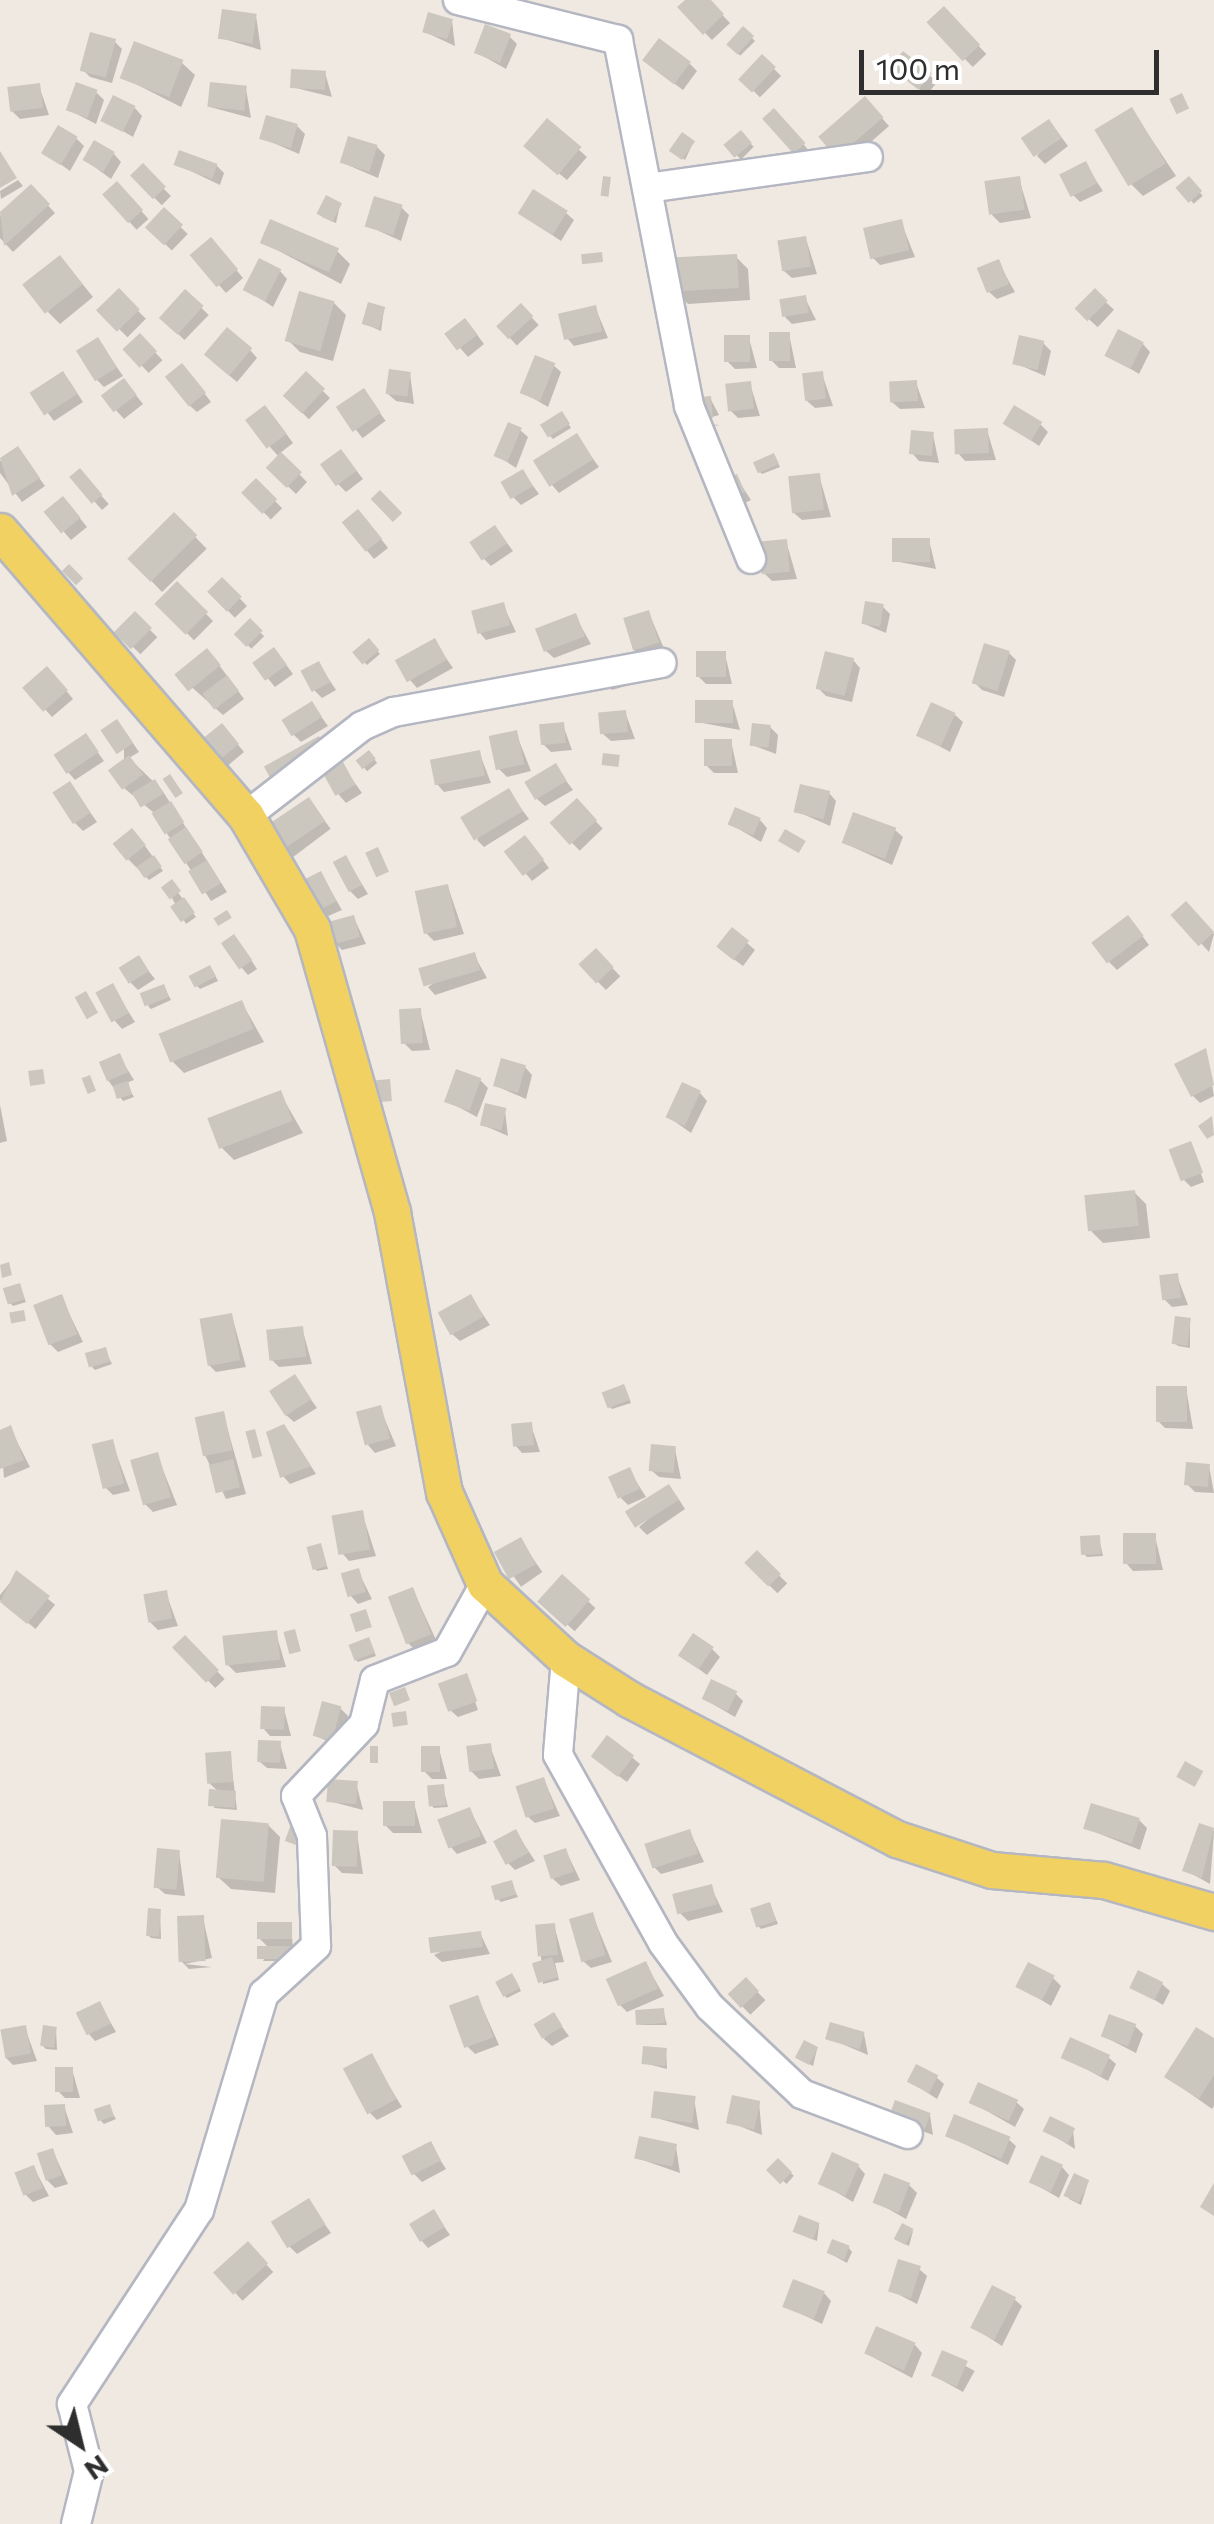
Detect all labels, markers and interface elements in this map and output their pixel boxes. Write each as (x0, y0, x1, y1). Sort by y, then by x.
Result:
scale bar (864, 30, 1164, 92)
text: 100 m (876, 49, 960, 86)
north arrow (30, 2394, 130, 2494)
text: N (79, 2449, 116, 2489)

